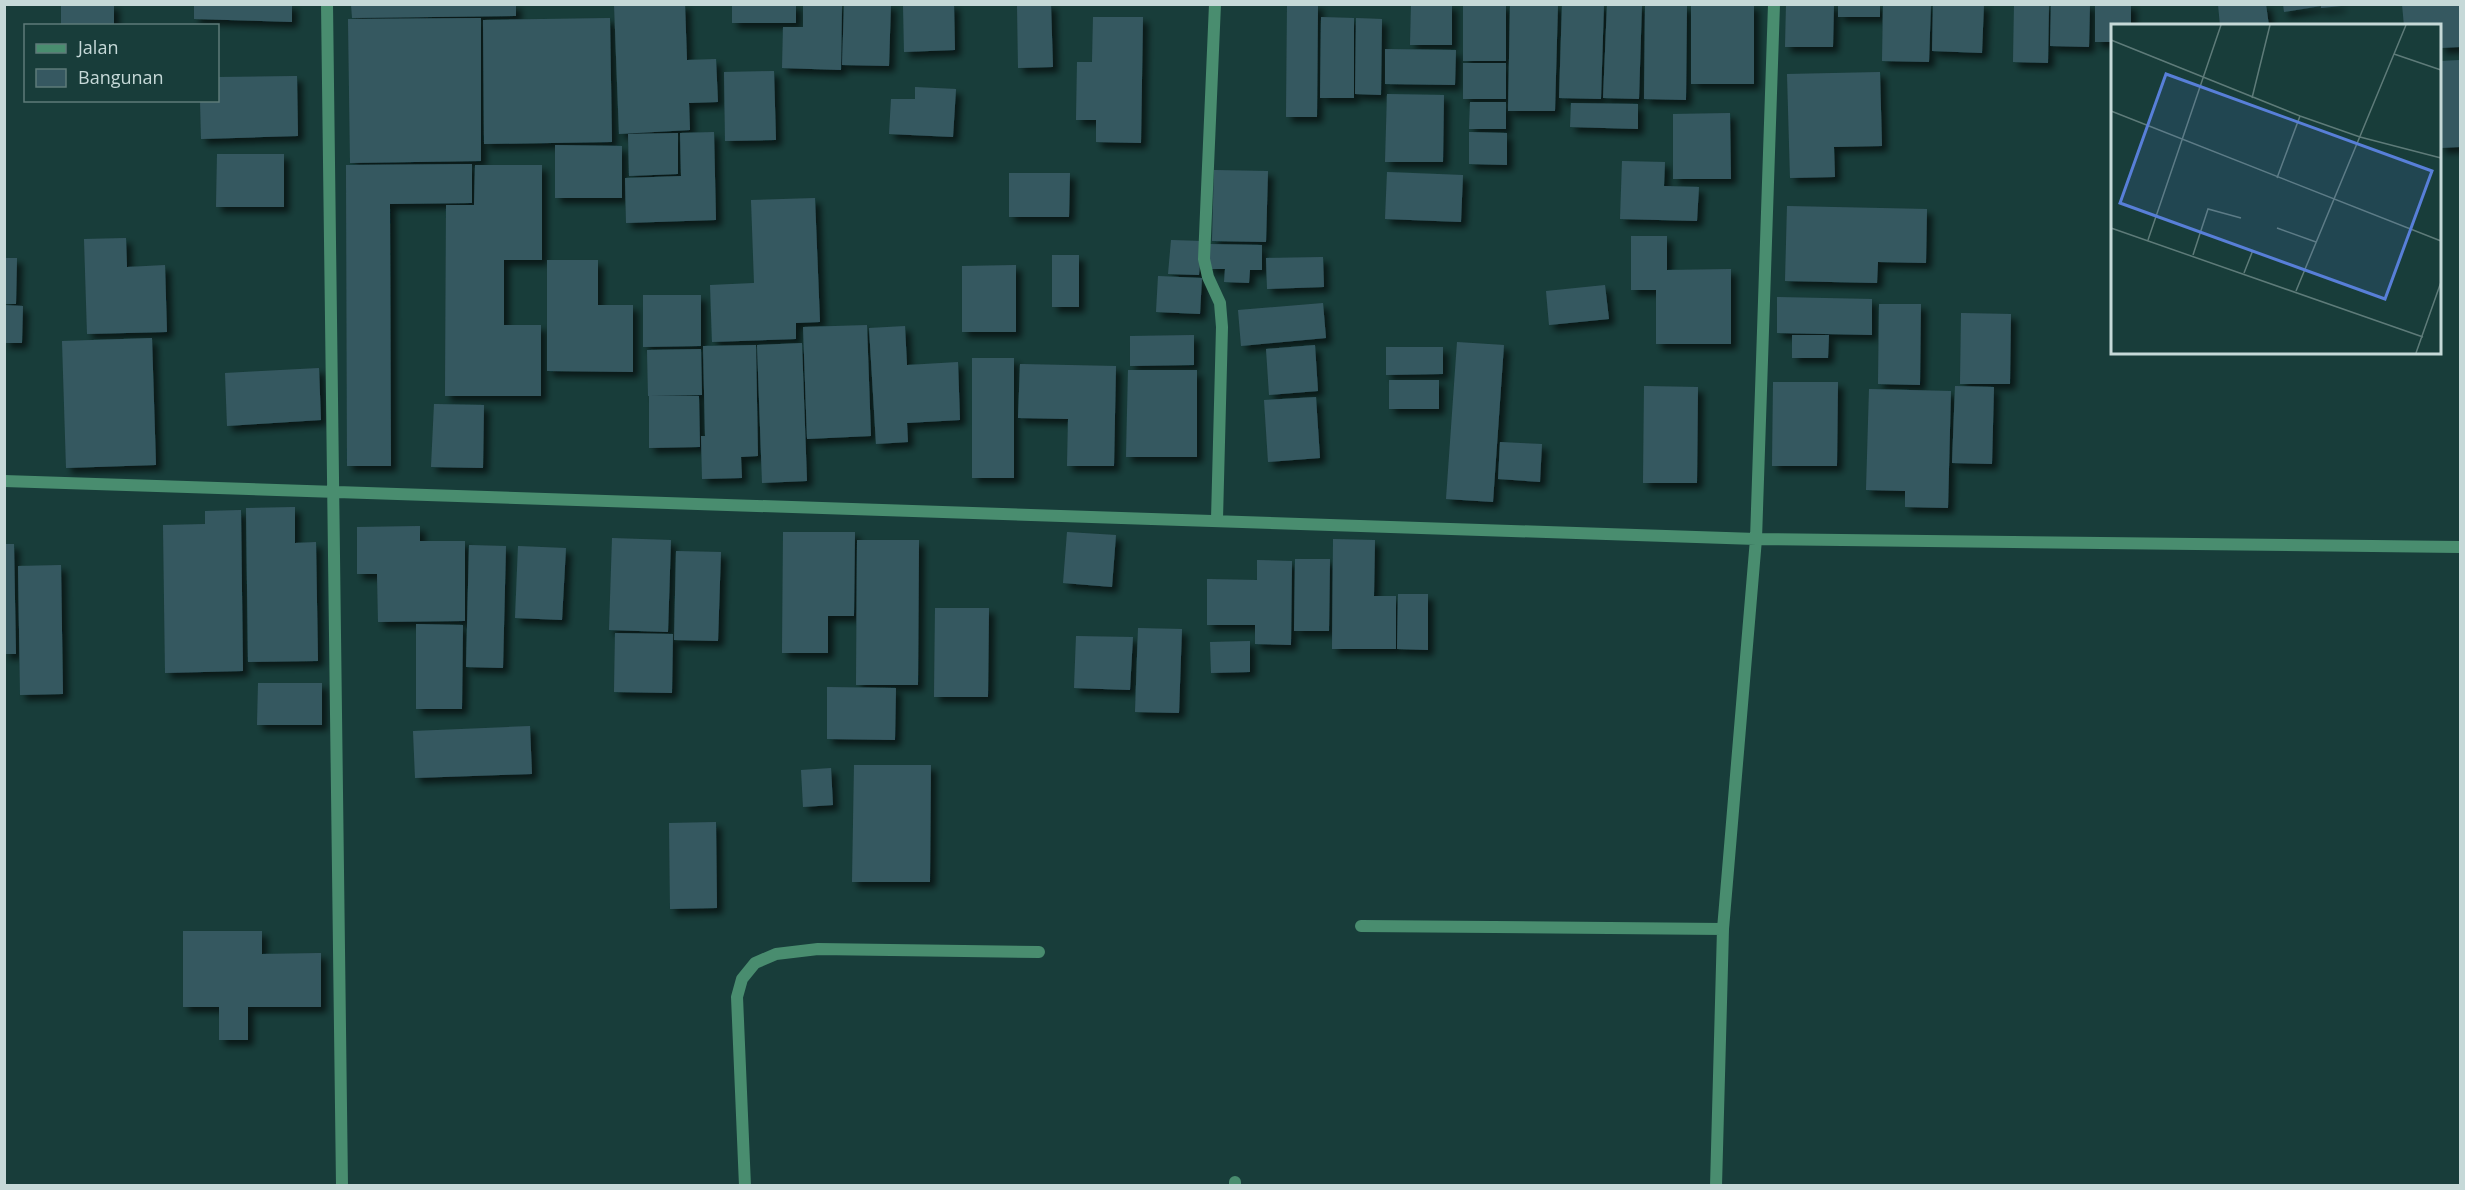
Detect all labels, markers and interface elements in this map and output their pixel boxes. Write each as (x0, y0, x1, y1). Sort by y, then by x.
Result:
legend (24, 24, 219, 102)
inset map (2111, 24, 2441, 354)
text: Jalan (76, 35, 118, 59)
text: Bangunan (78, 65, 164, 89)

